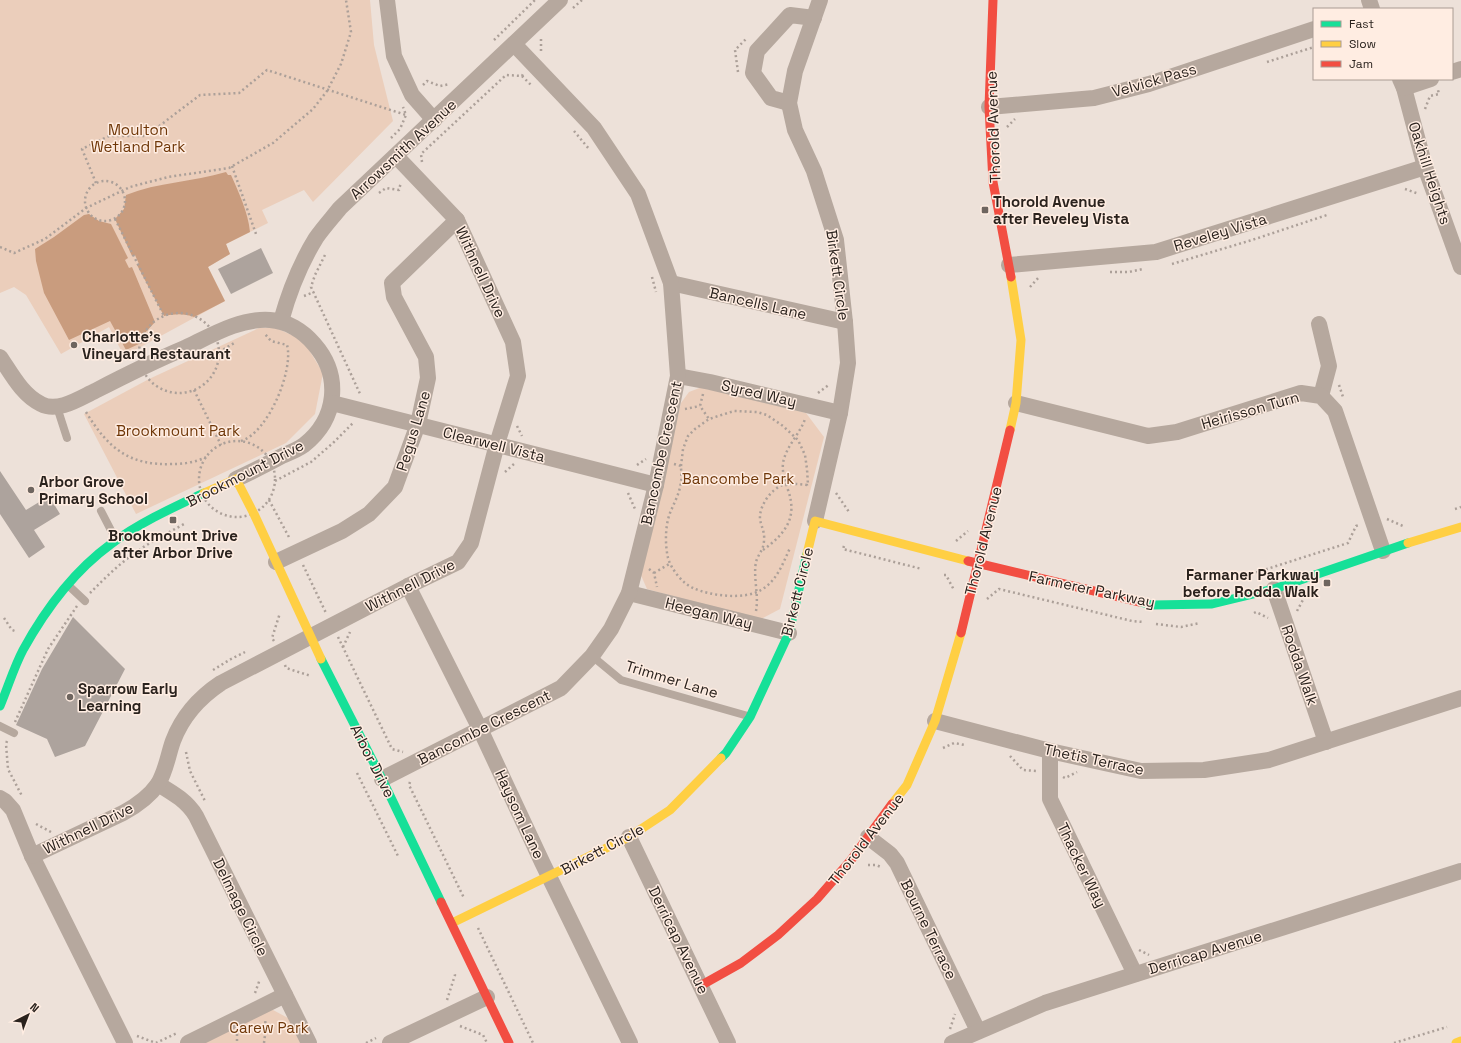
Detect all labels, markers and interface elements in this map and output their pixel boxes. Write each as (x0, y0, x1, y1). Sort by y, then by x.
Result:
legend (1313, 8, 1453, 80)
text: Fast (1349, 16, 1374, 32)
text: Slow (1349, 36, 1376, 52)
text: Jam (1349, 56, 1373, 72)
street label: Velvick Pass (1109, 59, 1199, 101)
street label: Thorold Avenue (982, 71, 1004, 183)
street label: Arrowsmith Avenue (346, 95, 460, 203)
street label: Oakhill Heights (1404, 119, 1456, 227)
park label: Moulton Wetland Park (91, 120, 185, 156)
place label: Thorold Avenue after Reveley Vista (993, 192, 1129, 228)
marker: Thorold Avenue after Reveley Vista (980, 205, 990, 215)
street label: Reveley Vista (1171, 209, 1269, 255)
street label: Withnell Drive (452, 224, 510, 321)
street label: Birkett Circle (822, 228, 854, 322)
street label: Bancells Lane (707, 283, 809, 323)
place label: Charlotte's Vineyard Restaurant (82, 327, 231, 363)
marker: Charlotte's Vineyard Restaurant (69, 340, 79, 350)
street label: Syred Way (720, 375, 798, 411)
street label: Bancombe Crescent (636, 379, 686, 527)
street label: Heirisson Turn (1199, 387, 1301, 433)
street label: Pegus Lane (392, 388, 434, 474)
park label: Brookmount Park (116, 421, 240, 440)
street label: Clearwell Vista (441, 422, 547, 466)
street label: Brookmount Drive (183, 435, 307, 511)
park label: Bancombe Park (682, 469, 794, 488)
place label: Arbor Grove Primary School (39, 472, 148, 508)
street label: Thorold Avenue (960, 484, 1006, 598)
marker: Arbor Grove Primary School (26, 485, 36, 495)
marker: Brookmount Drive after Arbor Drive (168, 515, 178, 525)
place label: Brookmount Drive after Arbor Drive (108, 526, 238, 562)
street label: Birkett Circle (777, 545, 817, 639)
street label: Withnell Drive (362, 554, 458, 616)
place label: Farmaner Parkway before Rodda Walk (1183, 565, 1320, 601)
street label: Farmerer Parkway (1027, 566, 1157, 612)
marker: Farmaner Parkway before Rodda Walk (1322, 578, 1332, 588)
street label: Heegan Way (663, 593, 755, 633)
street label: Rodda Walk (1277, 622, 1323, 708)
street label: Trimmer Lane (623, 656, 721, 702)
place label: Sparrow Early Learning (78, 679, 178, 715)
street label: Bancombe Crescent (414, 685, 554, 769)
marker: Sparrow Early Learning (65, 692, 75, 702)
street label: Arbor Drive (346, 721, 400, 801)
street label: Thetis Terrace (1042, 739, 1146, 779)
street label: Haysom Lane (491, 766, 549, 862)
street label: Thorold Avenue (824, 789, 908, 889)
street label: Withnell Drive (40, 798, 136, 858)
street label: Birkett Circle (557, 819, 647, 879)
street label: Thacker Way (1053, 820, 1111, 910)
street label: Delmage Circle (209, 855, 273, 959)
street label: Bourne Terrace (897, 876, 961, 982)
street label: Derricap Avenue (645, 883, 713, 997)
street label: Derricap Avenue (1146, 926, 1264, 978)
north arrow (8, 995, 48, 1035)
text: N (27, 1000, 42, 1015)
park label: Carew Park (229, 1018, 309, 1037)

